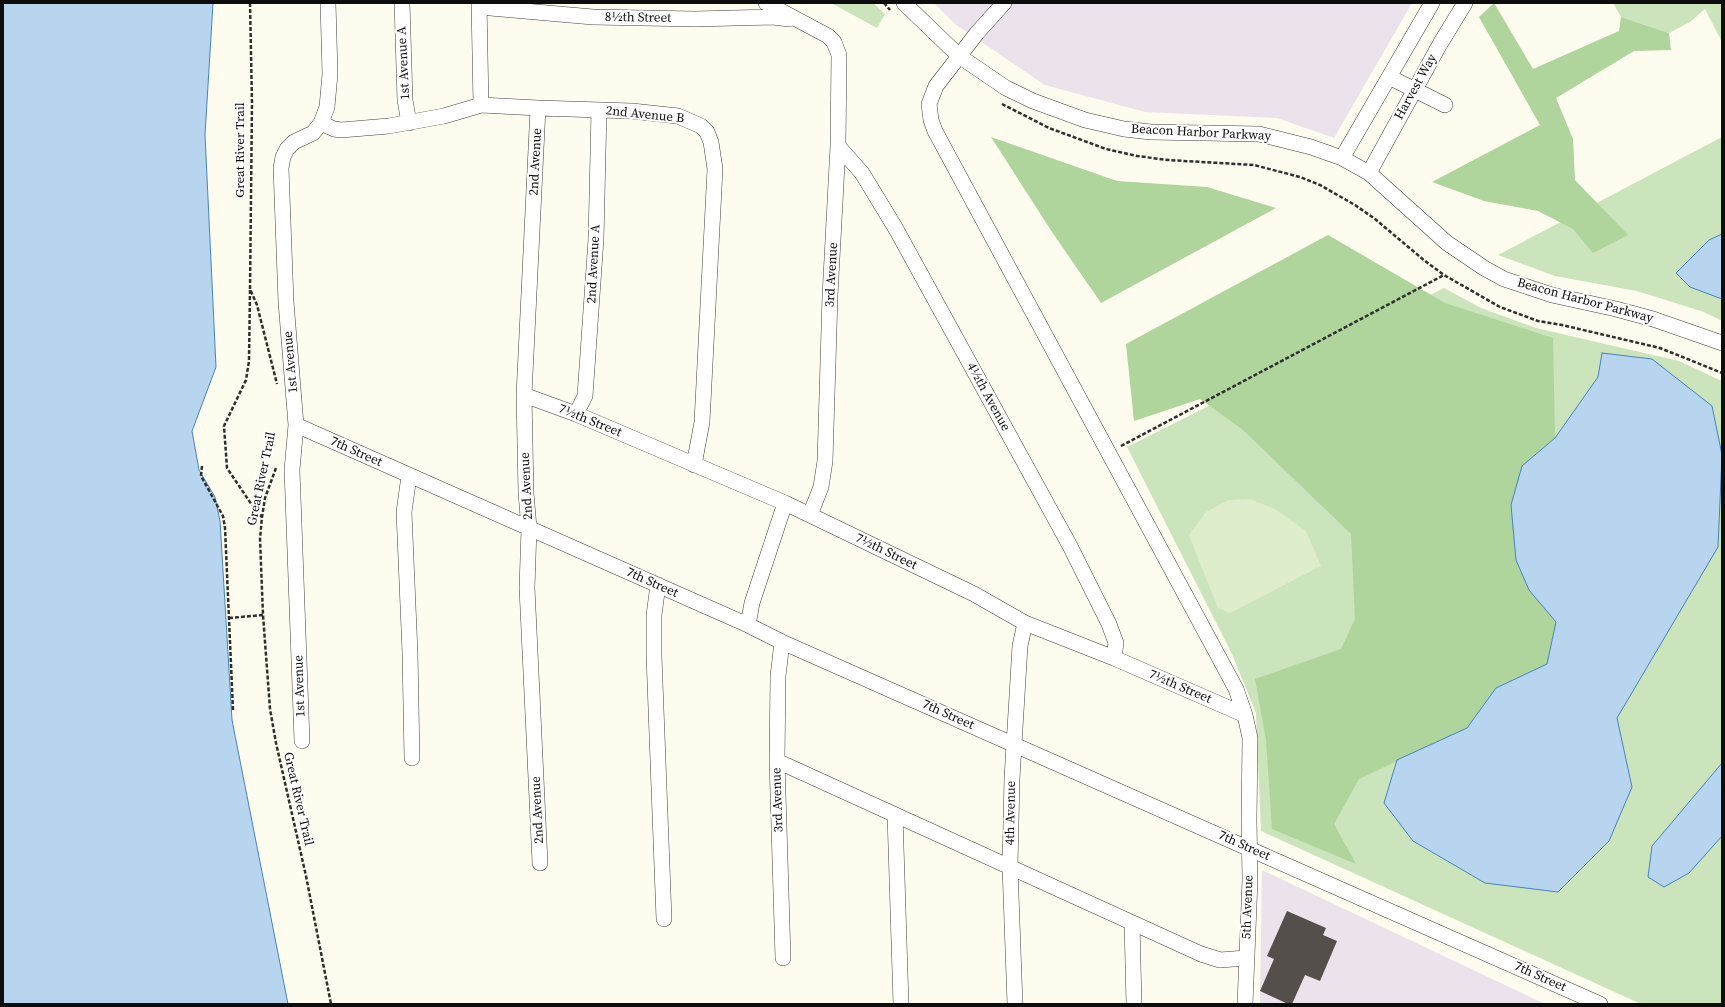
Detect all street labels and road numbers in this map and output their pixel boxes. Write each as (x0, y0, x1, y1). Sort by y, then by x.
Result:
street label: 8½th Street (605, 10, 671, 26)
street label: 1st Avenue A (394, 26, 414, 100)
street label: Harvest Way (1392, 51, 1440, 123)
street label: Great River Trail (233, 102, 249, 198)
street label: 2nd Avenue B (605, 103, 685, 127)
street label: Beacon Harbor Parkway (1131, 122, 1271, 144)
street label: 2nd Avenue (526, 128, 546, 196)
street label: 2nd Avenue A (584, 224, 604, 304)
street label: 3rd Avenue (823, 242, 841, 308)
street label: Beacon Harbor Parkway (1515, 275, 1655, 327)
street label: 1st Avenue (281, 330, 301, 394)
street label: 4½th Avenue (963, 360, 1013, 434)
street label: 7½th Street (556, 401, 624, 441)
street label: Great River Trail (244, 431, 280, 527)
street label: 7th Street (328, 434, 384, 470)
street label: 2nd Avenue (517, 452, 537, 520)
street label: 7½th Street (853, 530, 919, 574)
street label: 7th Street (624, 565, 680, 601)
street label: 1st Avenue (291, 655, 309, 717)
street label: 7½th Street (1146, 667, 1214, 707)
street label: 7th Street (920, 697, 976, 733)
street label: Great River Trail (280, 751, 316, 847)
street label: 3rd Avenue (769, 767, 787, 833)
street label: 2nd Avenue (528, 776, 548, 844)
street label: 4th Avenue (1003, 781, 1019, 845)
street label: 7th Street (1216, 828, 1272, 864)
street label: 5th Avenue (1239, 875, 1257, 939)
street label: 7th Street (1512, 959, 1568, 995)

